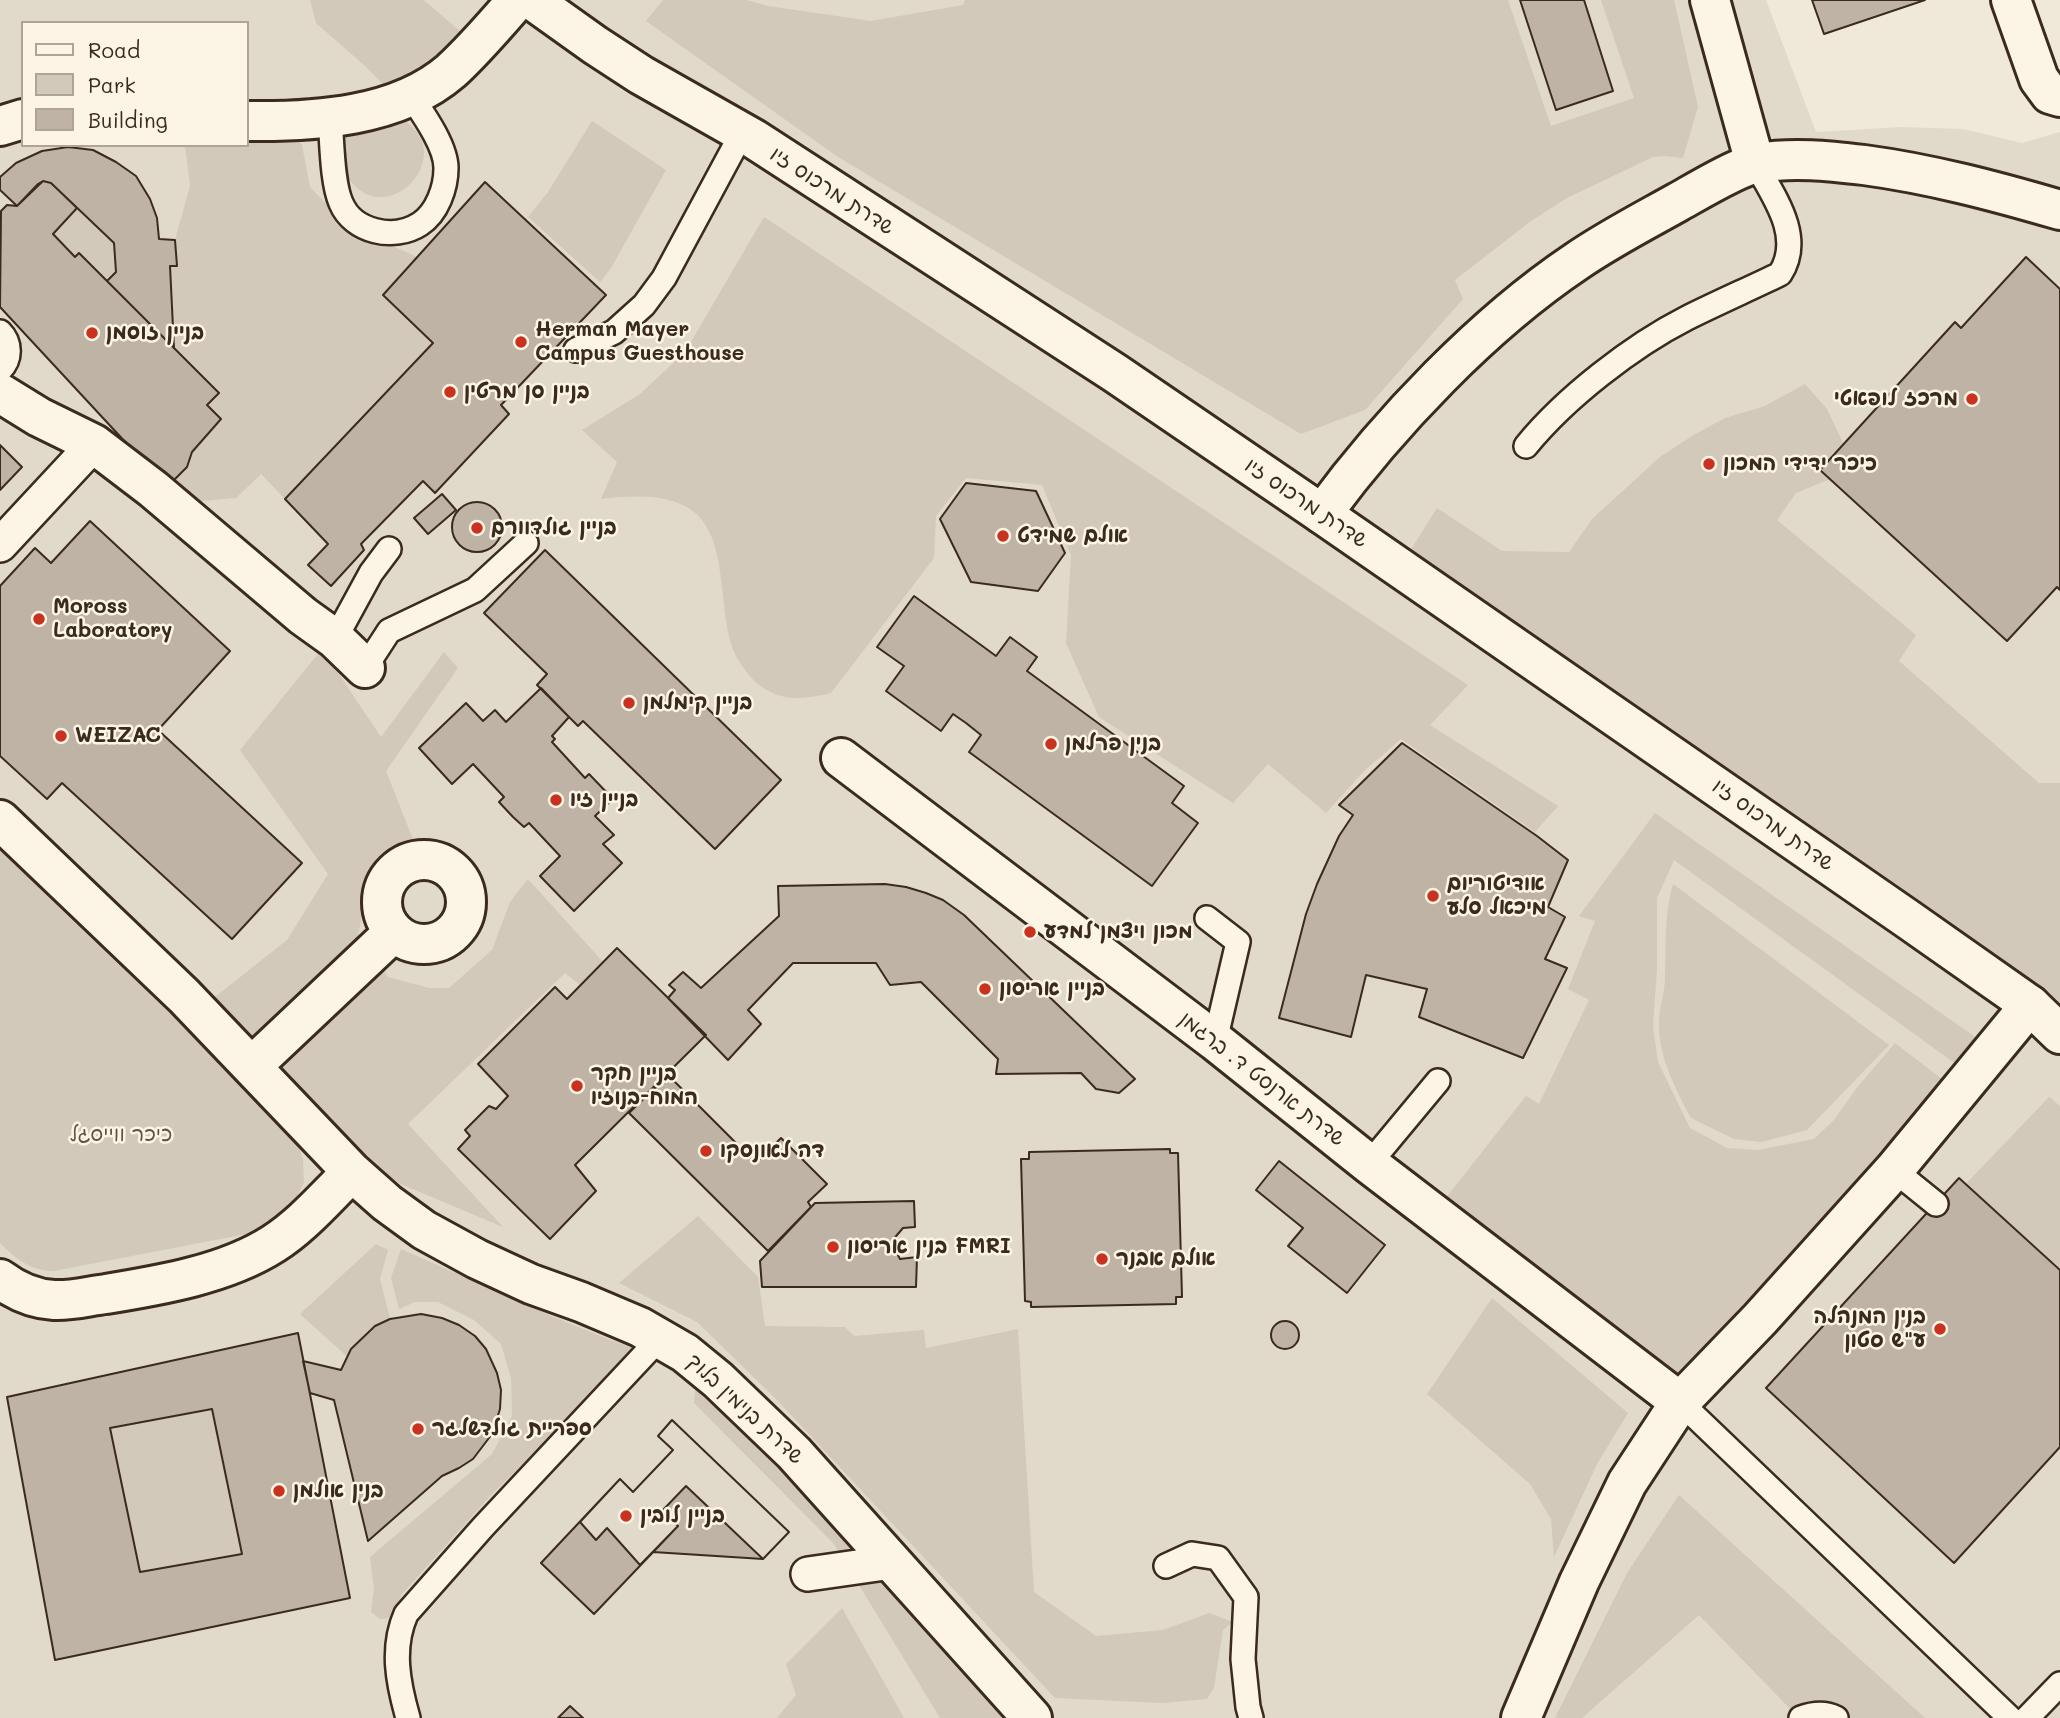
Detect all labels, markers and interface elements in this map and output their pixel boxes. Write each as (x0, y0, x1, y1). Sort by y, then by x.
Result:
legend (21, 21, 248, 147)
text: Road (88, 36, 140, 63)
text: Park (88, 71, 136, 98)
text: Building (88, 106, 168, 133)
street label: שדרת מרכוס זיו (765, 142, 899, 240)
place label: Herman Mayer Campus Guesthouse (535, 317, 744, 367)
place label: בניין זוסמן (106, 320, 204, 346)
marker: בניין זוסמן (84, 325, 100, 341)
marker: Herman Mayer Campus Guesthouse (513, 334, 529, 350)
place label: בניין סן מרטין (464, 379, 590, 405)
marker: בניין סן מרטין (442, 384, 458, 400)
place label: מרכז לופאטי (1834, 386, 1958, 412)
marker: מרכז לופאטי (1964, 391, 1980, 407)
place label: כיכר ידידי המכון (1723, 451, 1877, 477)
street label: שדרת מרכוס זיו (1240, 453, 1372, 553)
marker: כיכר ידידי המכון (1701, 456, 1717, 472)
place label: בניין גולדוורם (491, 515, 617, 541)
marker: בניין גולדוורם (469, 520, 485, 536)
place label: אולם שמידט (1017, 523, 1128, 549)
marker: אולם שמידט (995, 528, 1011, 544)
place label: Moross Laboratory (53, 594, 172, 644)
marker: Moross Laboratory (31, 611, 47, 627)
place label: בניין קימלמן (643, 690, 753, 716)
marker: בניין קימלמן (621, 695, 637, 711)
place label: WEIZAC (75, 723, 161, 749)
marker: WEIZAC (53, 728, 69, 744)
place label: בנין פרלמן (1065, 731, 1161, 757)
marker: בנין פרלמן (1043, 736, 1059, 752)
street label: שדרת מרכוס זיו (1707, 774, 1839, 876)
place label: בניין זיו (570, 787, 639, 813)
marker: בניין זיו (548, 792, 564, 808)
place label: אודיטוריום מיכאל סלע (1447, 871, 1546, 921)
marker: אודיטוריום מיכאל סלע (1425, 888, 1441, 904)
place label: מכון ויצמן למדע (1044, 919, 1193, 945)
marker: מכון ויצמן למדע (1022, 924, 1038, 940)
place label: בניין אריסון (999, 976, 1105, 1002)
marker: בניין אריסון (977, 981, 993, 997)
street label: שדרת ארנסט ד. ברגמן (1174, 1006, 1350, 1152)
place label: בניין חקר המוח-בנוזיו (591, 1061, 698, 1111)
marker: בניין חקר המוח-בנוזיו (569, 1078, 585, 1094)
park label: כיכר ווייסגל (70, 1122, 172, 1148)
place label: דה לאונסקו (720, 1138, 824, 1164)
marker: דה לאונסקו (698, 1143, 714, 1159)
place label: בנין אריסון FMRI (847, 1234, 1011, 1260)
marker: בנין אריסון FMRI (825, 1239, 841, 1255)
place label: אולם אבנר (1116, 1246, 1216, 1272)
marker: אולם אבנר (1094, 1251, 1110, 1267)
place label: בנין המנהלה ע"ש סטון (1813, 1304, 1926, 1354)
marker: בנין המנהלה ע"ש סטון (1932, 1321, 1948, 1337)
street label: שדרת בנימין בלוך (681, 1349, 809, 1469)
place label: ספריית גולדשלגר (432, 1416, 592, 1442)
marker: ספריית גולדשלגר (410, 1421, 426, 1437)
place label: בנין אולמן (293, 1478, 384, 1504)
marker: בנין אולמן (271, 1483, 287, 1499)
place label: בניין לובין (640, 1503, 725, 1529)
marker: בניין לובין (618, 1508, 634, 1524)

